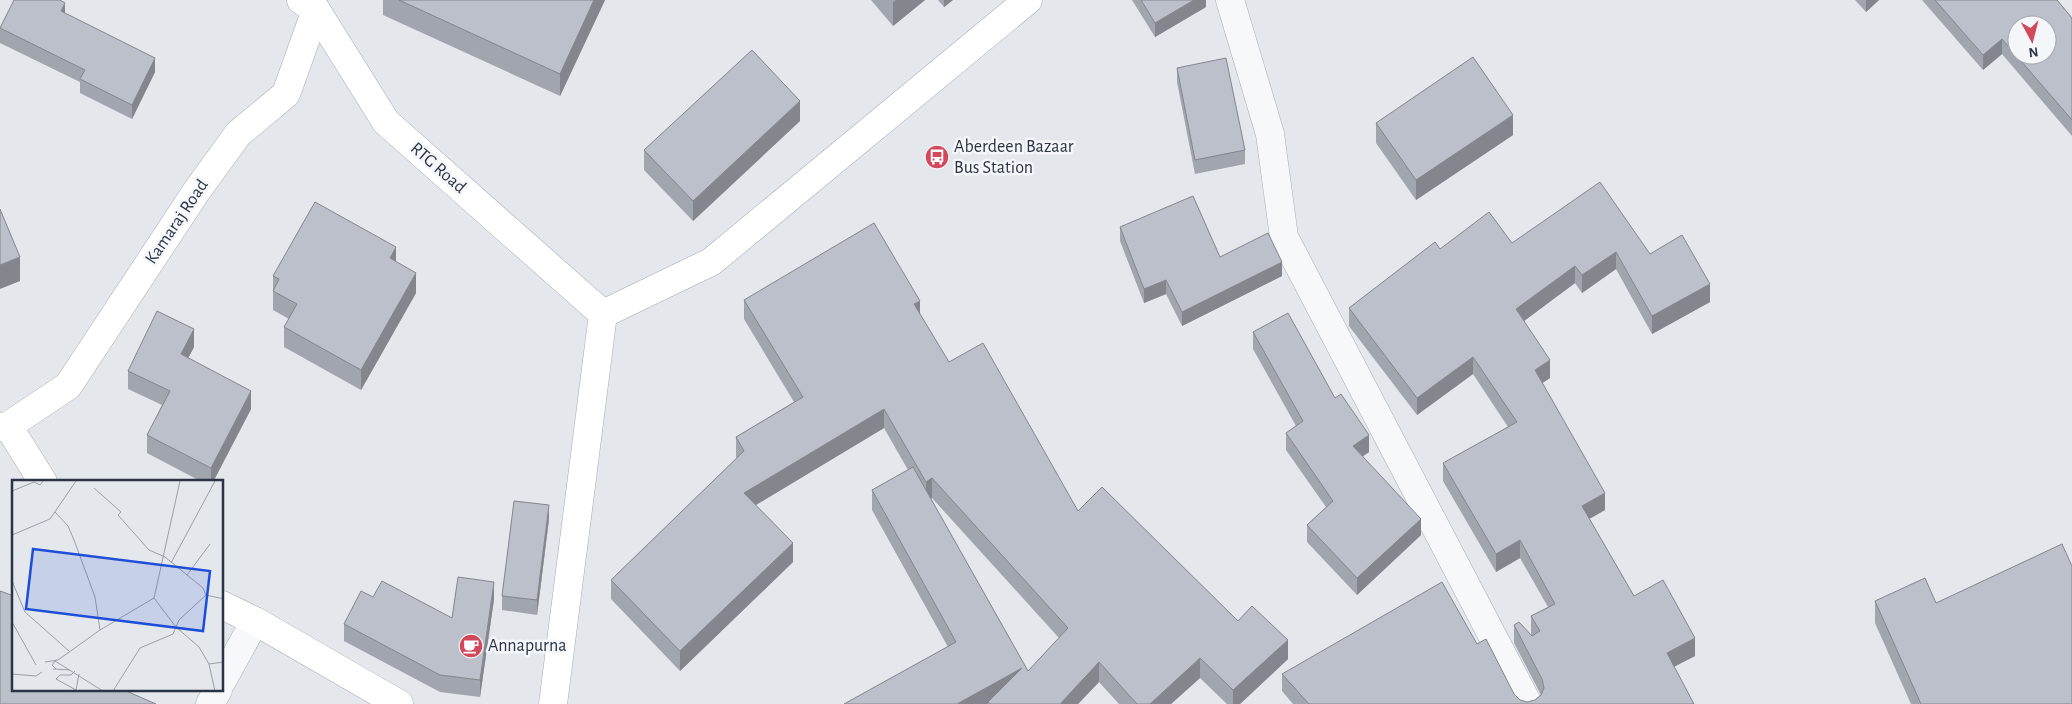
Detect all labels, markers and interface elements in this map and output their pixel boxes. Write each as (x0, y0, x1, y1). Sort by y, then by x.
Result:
north arrow (2007, 15, 2057, 65)
text: N (2028, 44, 2039, 59)
place label: Aberdeen Bazaar Bus Station (954, 138, 1074, 177)
street label: RTG Road (407, 139, 469, 197)
bus stop icon: Aberdeen Bazaar Bus Station (924, 144, 950, 170)
street label: Kamaraj Road (142, 176, 212, 268)
inset map (12, 480, 224, 692)
cafe icon: Annapurna (458, 633, 484, 659)
place label: Annapurna (488, 637, 567, 655)

